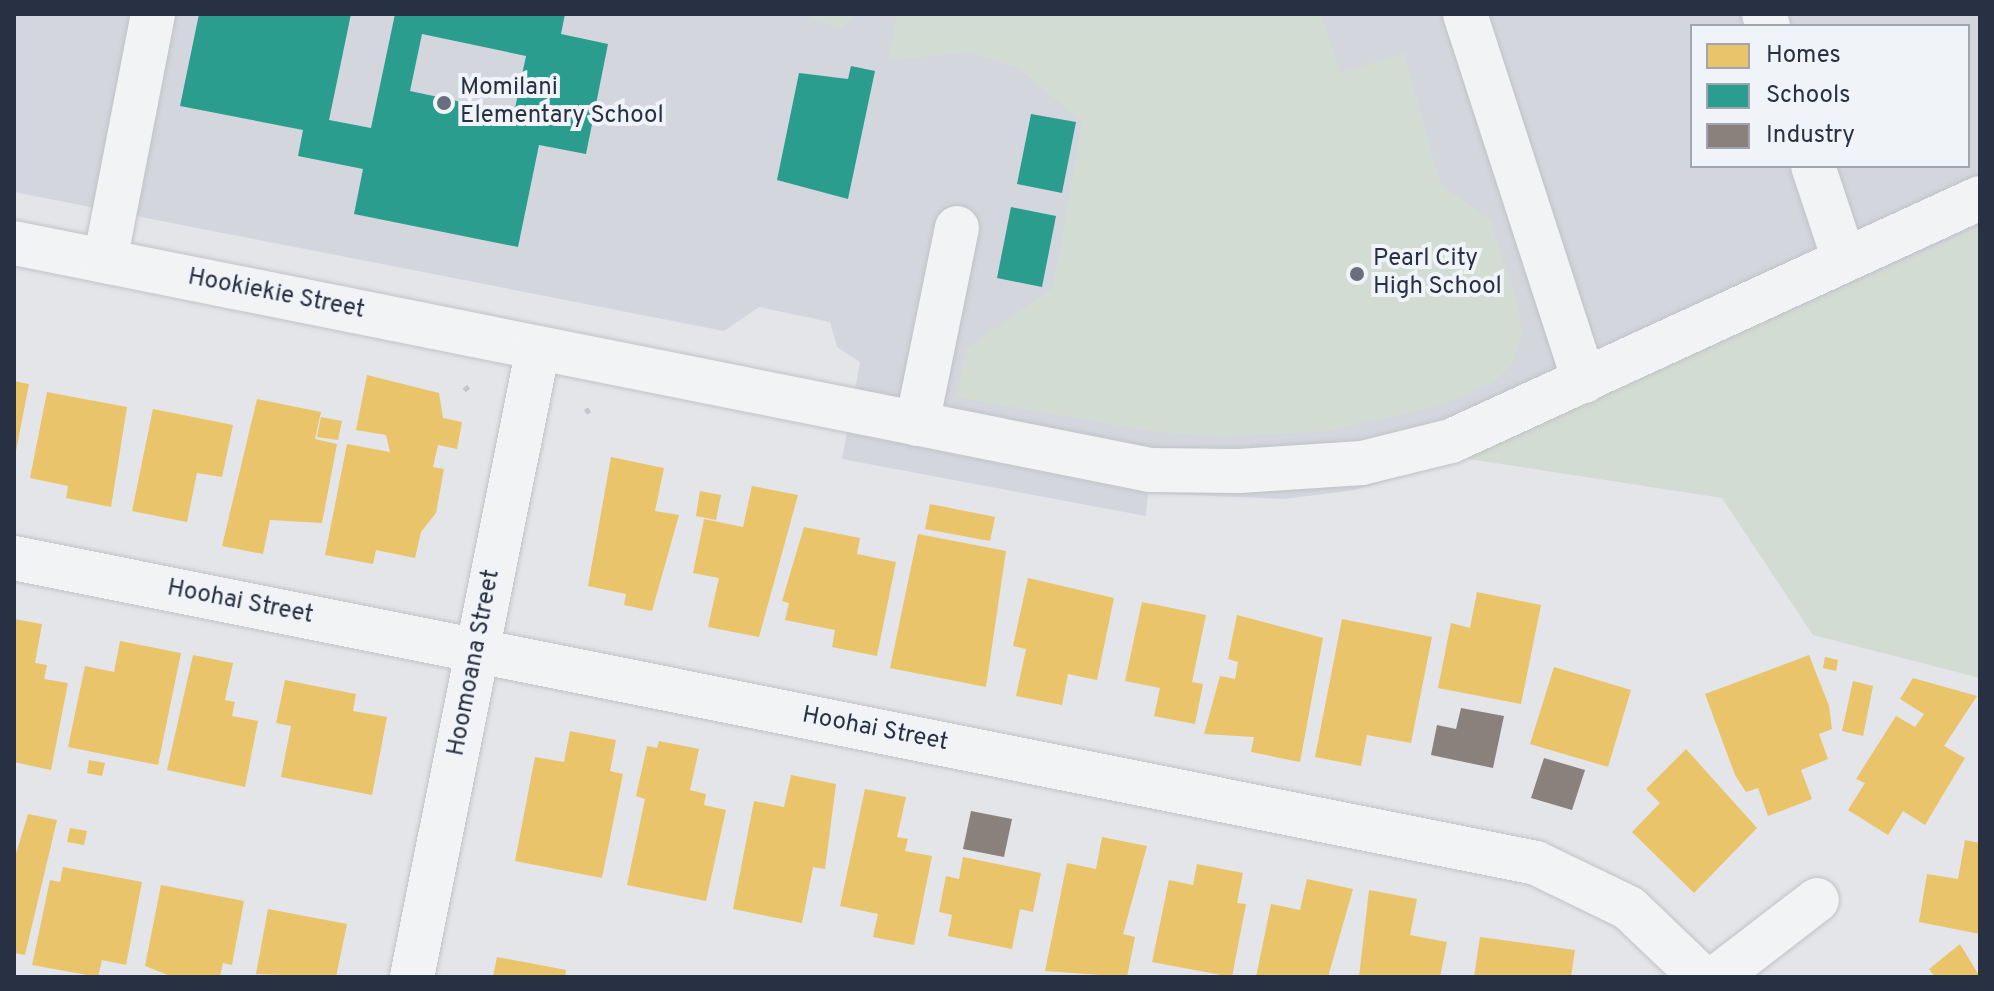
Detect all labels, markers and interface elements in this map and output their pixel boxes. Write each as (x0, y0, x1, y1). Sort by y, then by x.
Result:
legend (1690, 24, 1970, 168)
text: Homes (1766, 41, 1841, 71)
place label: Momilani Elementary School (460, 75, 664, 131)
text: Schools (1766, 81, 1851, 111)
marker: Momilani Elementary School (435, 94, 453, 112)
text: Industry (1766, 121, 1855, 151)
place label: Pearl City High School (1373, 246, 1502, 302)
street label: Hookiekie Street (185, 264, 367, 326)
marker: Pearl City High School (1348, 265, 1366, 283)
street label: Hoomoana Street (443, 567, 507, 759)
street label: Hoohai Street (165, 575, 315, 631)
street label: Hoohai Street (800, 702, 950, 758)

